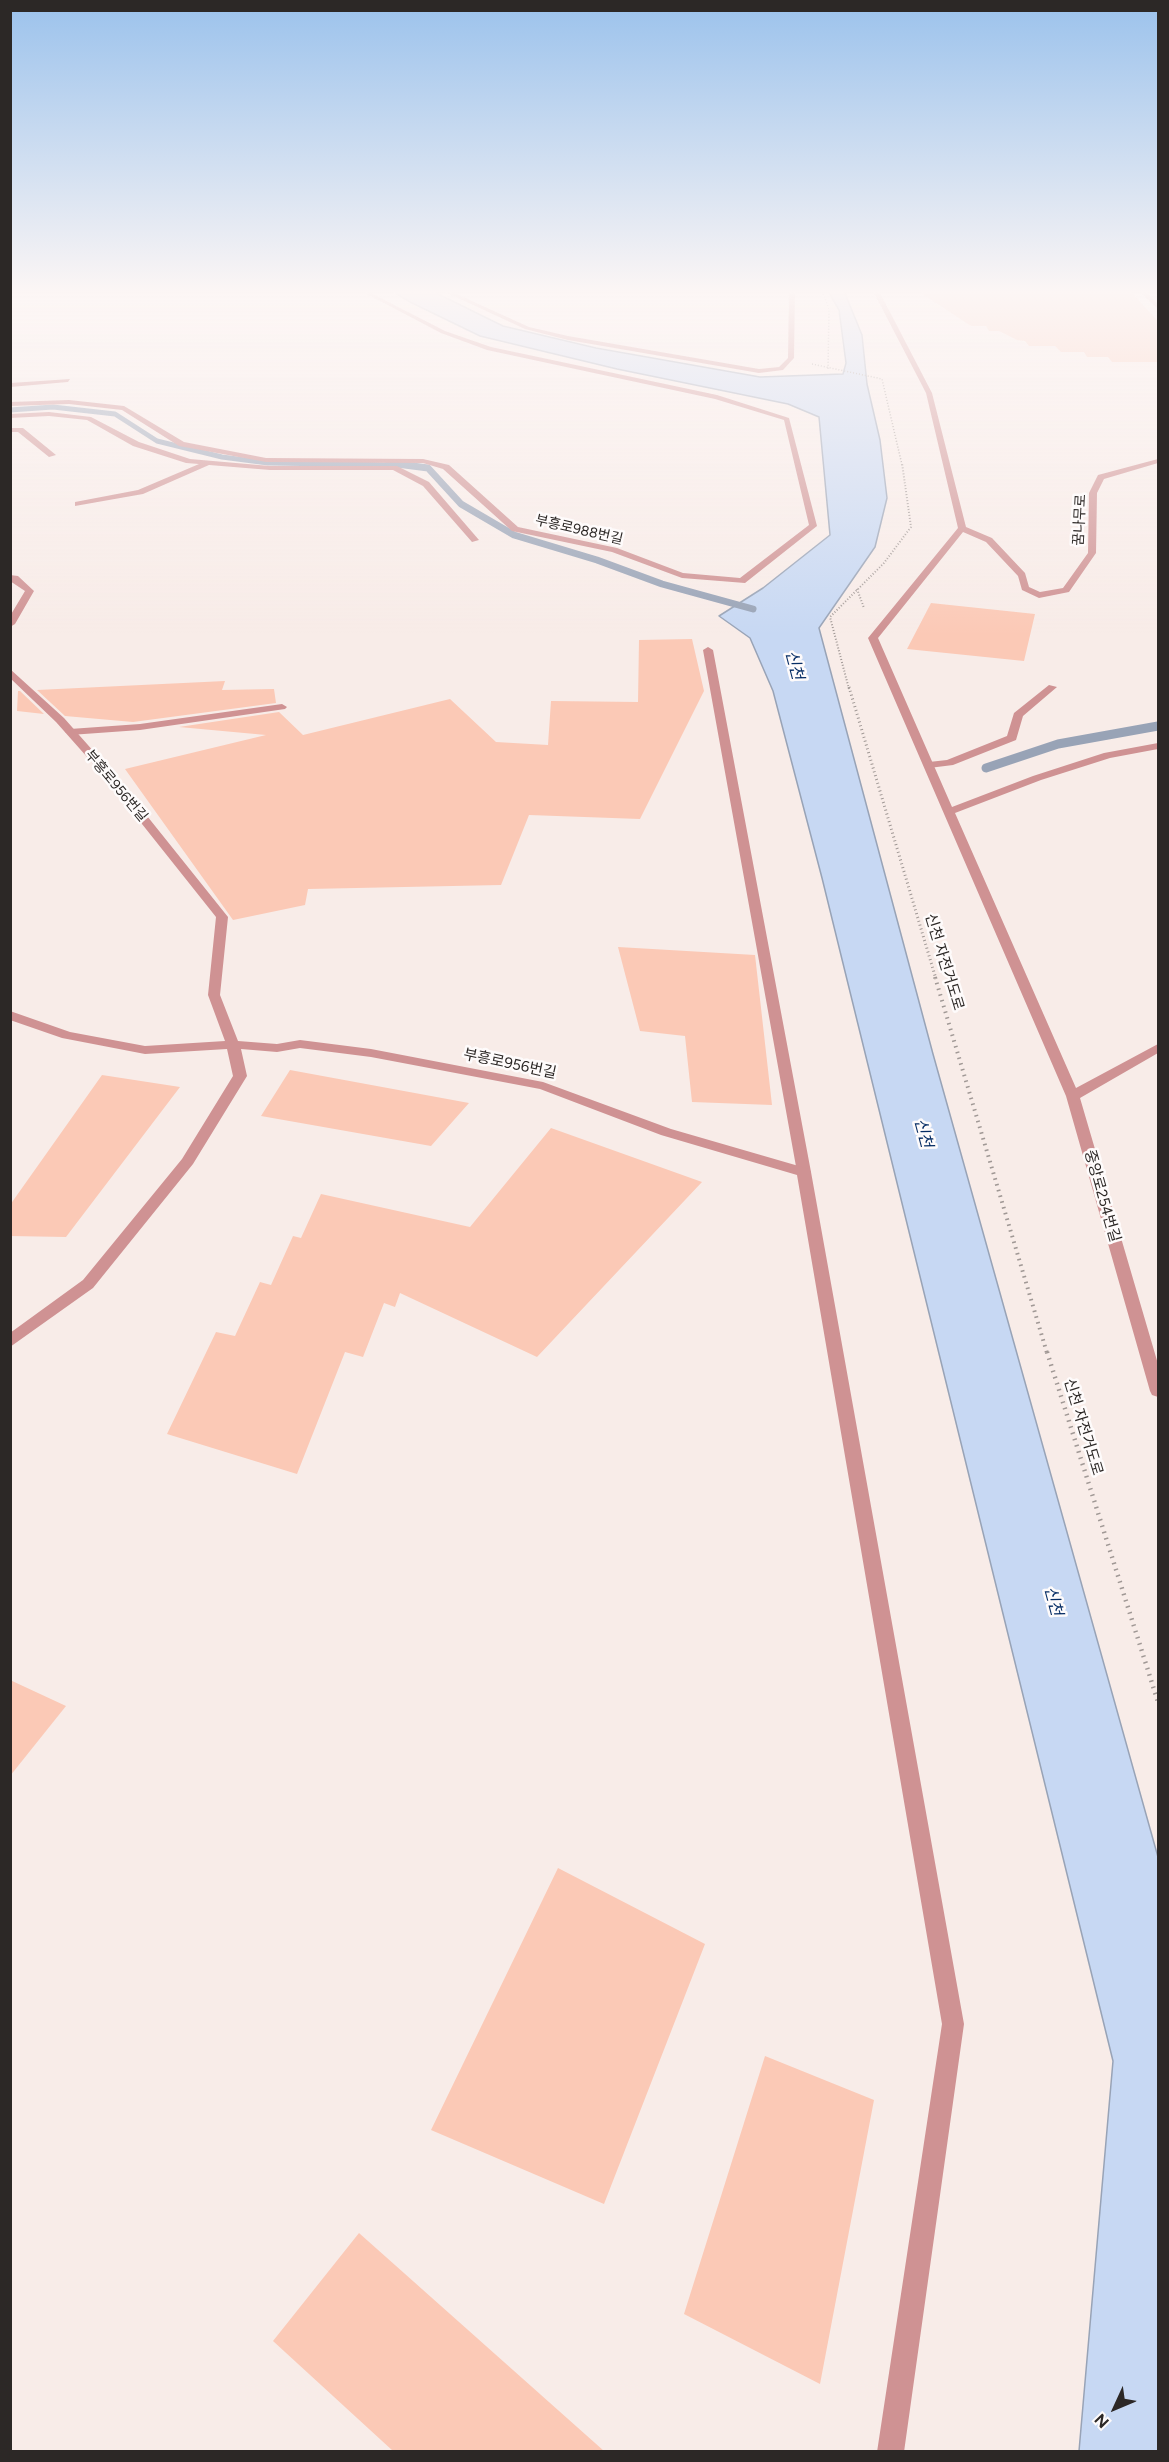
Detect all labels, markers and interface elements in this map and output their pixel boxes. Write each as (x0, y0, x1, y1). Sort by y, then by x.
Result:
street label: 꿈나무로 (1070, 494, 1090, 546)
street label: 부흥로988번길 (533, 512, 625, 548)
water label: 신천 (781, 648, 807, 682)
street label: 부흥로956번길 (81, 747, 151, 825)
street label: 신천 자전거도로 (921, 911, 967, 1013)
street label: 부흥로956번길 (462, 1045, 558, 1083)
water label: 신천 (910, 1116, 936, 1150)
street label: 중앙로254번길 (1080, 1148, 1124, 1244)
street label: 신천 자전거도로 (1060, 1376, 1106, 1478)
water label: 신천 (1040, 1584, 1066, 1618)
north arrow (1085, 2378, 1145, 2438)
text: N (1091, 2410, 1113, 2432)

